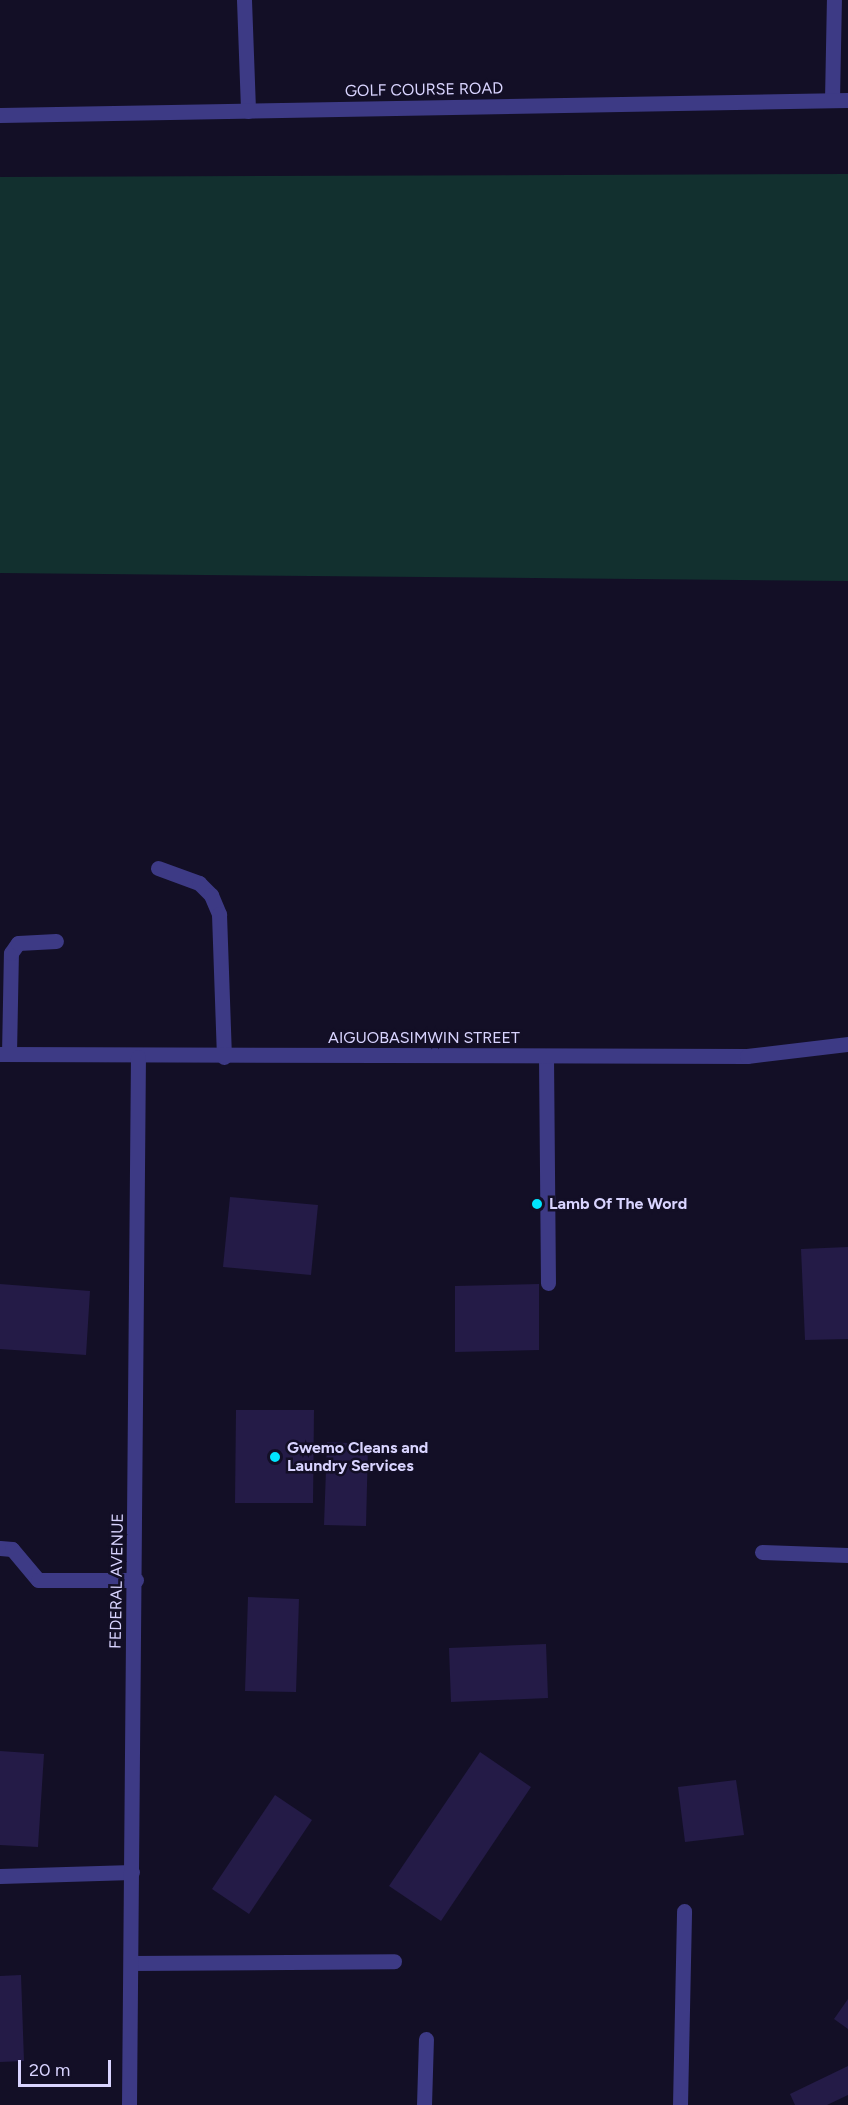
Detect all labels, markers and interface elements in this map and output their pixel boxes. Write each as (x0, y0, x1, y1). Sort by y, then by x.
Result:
street label: GOLF COURSE ROAD (345, 79, 503, 101)
street label: AIGUOBASIMWIN STREET (328, 1028, 520, 1048)
place label: Lamb Of The Word (549, 1194, 687, 1214)
marker: Lamb Of The Word (530, 1197, 544, 1211)
place label: Gwemo Cleans and Laundry Services (287, 1438, 428, 1476)
marker: Gwemo Cleans and Laundry Services (268, 1450, 282, 1464)
street label: FEDERAL AVENUE (106, 1513, 128, 1649)
scale bar (21, 2048, 114, 2086)
text: 20 m (29, 2059, 70, 2081)

